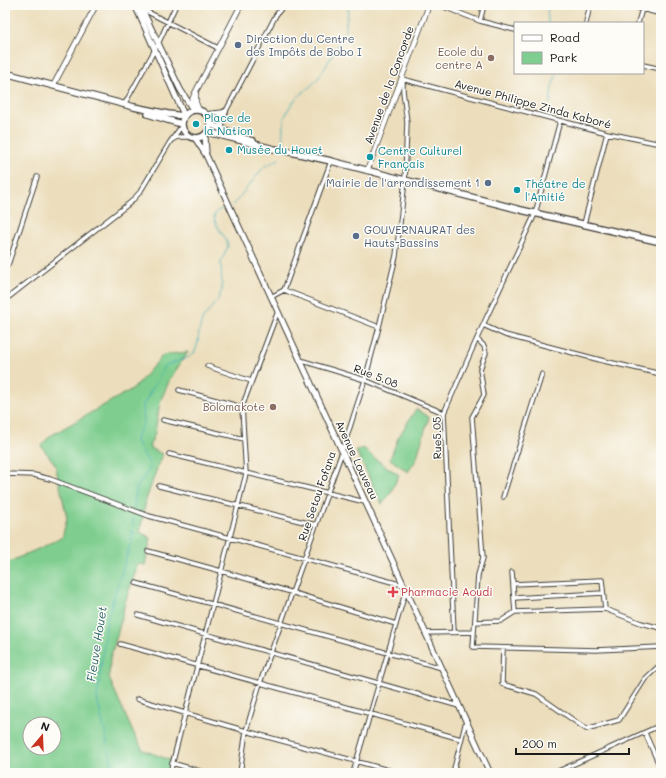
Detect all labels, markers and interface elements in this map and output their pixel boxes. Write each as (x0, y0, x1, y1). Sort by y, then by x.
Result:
legend (514, 22, 644, 74)
street label: Avenue de la Concorde (360, 23, 417, 146)
text: Road (550, 29, 580, 45)
place label: Direction du Centre des Impôts de Bobo I (246, 31, 362, 59)
marker: Direction du Centre des Impôts de Bobo I (233, 40, 243, 50)
place label: Ecole du centre A (435, 44, 483, 72)
text: Park (550, 49, 577, 65)
marker: Ecole du centre A (486, 53, 496, 63)
street label: Avenue Philippe Zinda Kaboré (453, 75, 613, 132)
place label: Place de la Nation (204, 110, 253, 138)
marker: Place de la Nation (191, 119, 201, 129)
place label: Musée du Houet (237, 142, 323, 157)
place label: Centre Culturel Français (378, 143, 462, 171)
marker: Musée du Houet (224, 145, 234, 155)
marker: Centre Culturel Français (365, 152, 375, 162)
place label: Mairie de l'arrondissement 1 (326, 175, 480, 190)
place label: Théatre de l'Amitié (525, 176, 586, 204)
marker: Mairie de l'arrondissement 1 (483, 178, 493, 188)
marker: Théatre de l'Amitié (512, 185, 522, 195)
place label: GOUVERNAURAT des Hauts-Bassins (364, 222, 475, 250)
marker: GOUVERNAURAT des Hauts-Bassins (351, 231, 361, 241)
street label: Rue 5.08 (352, 360, 401, 391)
place label: Bolomakote (203, 399, 265, 414)
marker: Bolomakote (268, 402, 278, 412)
street label: Rue5.05 (429, 417, 444, 460)
street label: Avenue Louveau (333, 418, 382, 502)
street label: Rue Setou Fofana (294, 449, 339, 543)
place label: Pharmacie Aoudi (401, 584, 493, 599)
marker: Pharmacie Aoudi (388, 587, 398, 597)
water label: Fleuve Houet (82, 605, 110, 683)
north arrow (22, 716, 62, 756)
text: N (39, 718, 52, 735)
scale bar (516, 730, 629, 756)
text: 200 m (522, 735, 557, 751)

